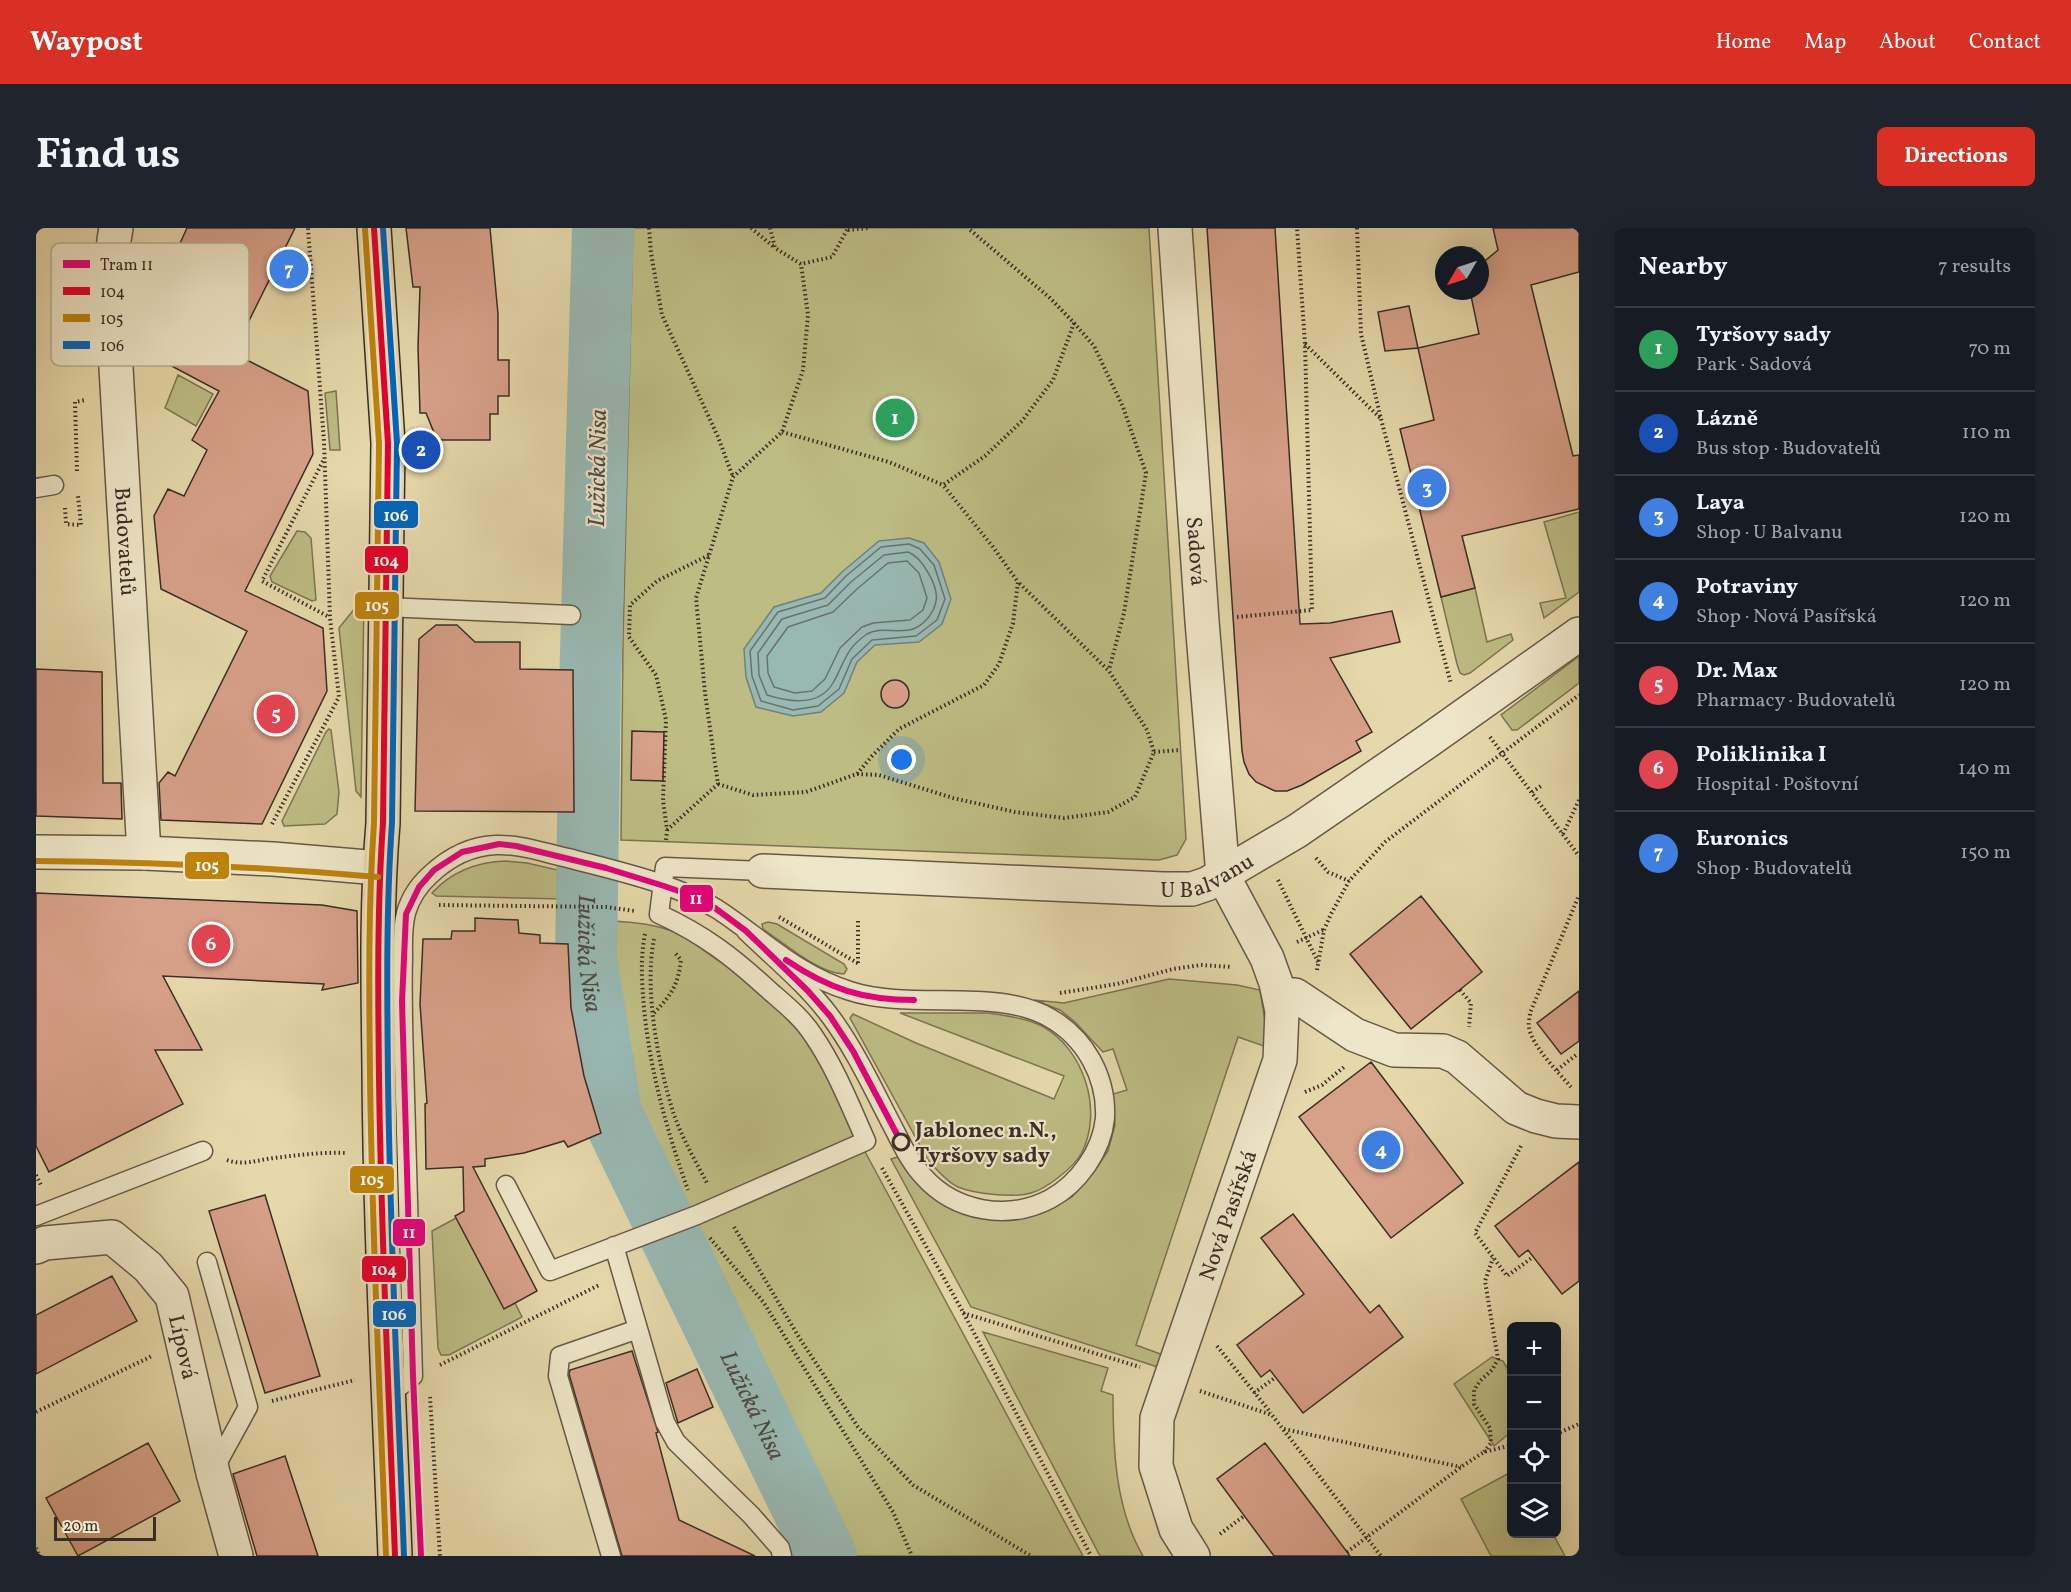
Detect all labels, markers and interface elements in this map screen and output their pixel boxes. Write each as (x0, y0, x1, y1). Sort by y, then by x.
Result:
text: Waypost (30, 23, 143, 62)
text: Home (1716, 28, 1771, 57)
text: Map (1804, 28, 1846, 57)
text: About (1879, 28, 1936, 57)
text: Contact (1969, 28, 2041, 57)
text: Find us (36, 127, 180, 186)
button: Directions (1877, 127, 2035, 186)
legend (51, 243, 249, 366)
pin: 7 (270, 246, 308, 291)
north arrow (1435, 246, 1489, 300)
text: Nearby (1639, 249, 1728, 285)
text: 7 results (1938, 253, 2011, 281)
text: Tram 11 (100, 255, 153, 277)
text: 104 (100, 282, 125, 304)
text: 105 (100, 309, 123, 331)
text: Tyršovy sady (1696, 320, 1831, 351)
text: 1 (1654, 335, 1663, 363)
text: 70 m (1968, 335, 2011, 363)
text: 106 (100, 336, 124, 358)
text: Park · Sadová (1696, 351, 1812, 379)
pin: 1 (876, 396, 914, 441)
text: Lázně (1696, 404, 1758, 435)
water label: Lužická Nisa (581, 409, 617, 527)
text: 2 (1653, 419, 1664, 447)
text: 110 m (1962, 419, 2011, 447)
pin: 2 (402, 428, 440, 472)
text: Bus stop · Budovatelů (1696, 435, 1881, 463)
pin: 3 (1408, 466, 1446, 510)
street label: Budovatelů (105, 486, 142, 597)
text: Laya (1696, 488, 1745, 519)
line badge: 106 (373, 500, 419, 529)
text: 3 (1653, 503, 1664, 531)
text: 120 m (1959, 503, 2011, 531)
text: 106 (383, 506, 409, 528)
street label: Sadová (1177, 516, 1213, 587)
text: Shop · U Balvanu (1696, 519, 1843, 547)
line badge: 104 (364, 545, 409, 574)
text: 104 (373, 551, 399, 573)
text: Potraviny (1696, 572, 1798, 603)
text: 4 (1652, 587, 1665, 615)
text: 120 m (1959, 587, 2011, 615)
line badge: 105 (354, 591, 400, 620)
text: 105 (365, 596, 389, 618)
text: Shop · Nová Pasířská (1696, 603, 1877, 631)
text: Dr. Max (1696, 656, 1778, 687)
text: 5 (1654, 671, 1663, 699)
text: 120 m (1959, 671, 2011, 699)
text: Pharmacy · Budovatelů (1696, 687, 1896, 715)
pin: 5 (256, 692, 296, 736)
text: Poliklinika I (1696, 740, 1826, 771)
your location (887, 745, 916, 774)
text: 6 (1653, 755, 1664, 783)
text: 140 m (1958, 755, 2011, 783)
text: Hospital · Poštovní (1696, 771, 1859, 799)
text: Euronics (1696, 824, 1788, 855)
text: 7 (1654, 839, 1663, 867)
text: 150 m (1960, 839, 2011, 867)
street label: U Balvanu (1160, 847, 1260, 907)
line badge: 105 (184, 851, 230, 880)
text: Shop · Budovatelů (1696, 855, 1852, 883)
text: 105 (195, 856, 219, 878)
line badge: 11 (679, 884, 714, 913)
text: 11 (690, 889, 702, 911)
water label: Lužická Nisa (566, 894, 609, 1015)
pin: 6 (192, 922, 231, 966)
place label: Jablonec n.N., Tyršovy sady (914, 1116, 1057, 1172)
pin: 4 (1362, 1128, 1400, 1172)
marker: Jablonec n.N., Tyršovy sady (892, 1133, 910, 1151)
street label: Nová Pasířská (1193, 1146, 1266, 1285)
line badge: 105 (349, 1165, 395, 1194)
text: 105 (360, 1170, 384, 1192)
line badge: 11 (392, 1218, 426, 1247)
text: 11 (403, 1223, 415, 1245)
line badge: 104 (361, 1255, 407, 1283)
text: 104 (371, 1260, 397, 1282)
line badge: 106 (372, 1300, 417, 1328)
text: 106 (381, 1305, 407, 1327)
street label: Lípová (159, 1312, 204, 1383)
map controls (1507, 1322, 1561, 1538)
button: + (1507, 1322, 1561, 1376)
water label: Lužická Nisa (710, 1345, 792, 1467)
button: − (1507, 1376, 1561, 1430)
button: locate (1507, 1430, 1561, 1484)
button: layers (1507, 1484, 1561, 1538)
scale bar (54, 1514, 156, 1542)
text: 20 m (63, 1516, 98, 1538)

